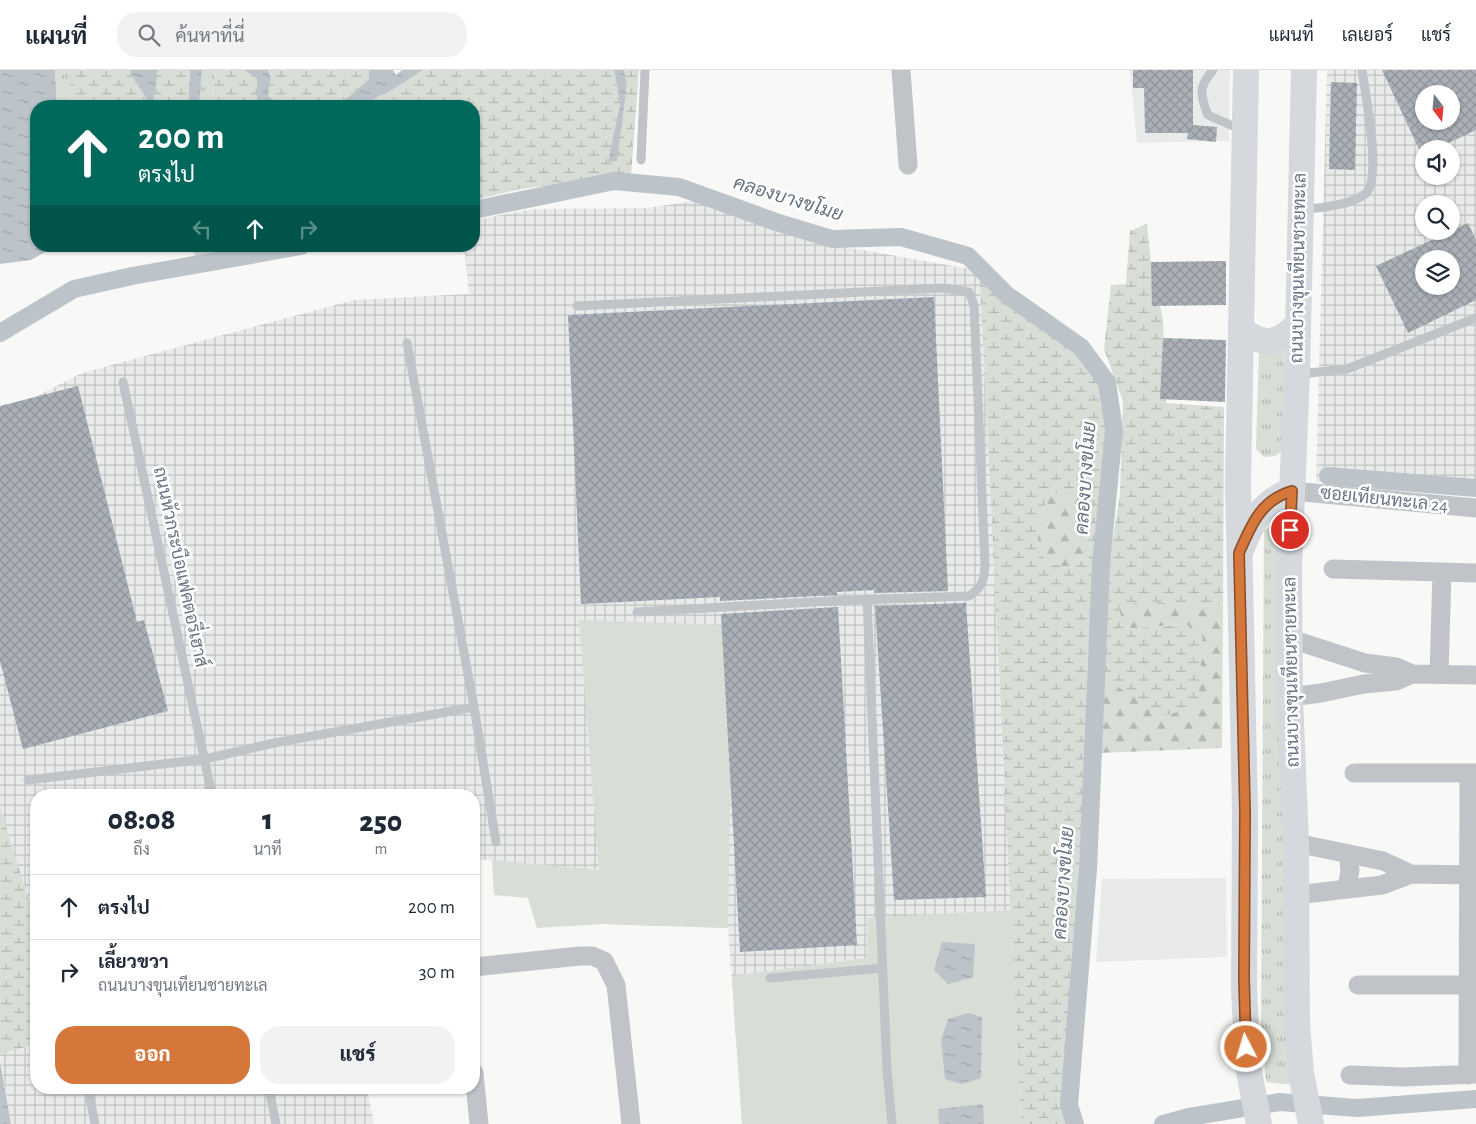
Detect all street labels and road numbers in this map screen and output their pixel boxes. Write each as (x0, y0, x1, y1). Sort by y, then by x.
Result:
street label: ถนนบางขุนเทียนชายทะเล (1283, 172, 1312, 363)
street label: ถนนหัวกระบือแฟคตอรี่เฮาส์ (150, 464, 218, 669)
street label: ซอยเทียนทะเล 24 (1319, 479, 1450, 516)
street label: ถนนบางขุนเทียนชายทะเล (1276, 577, 1305, 768)

